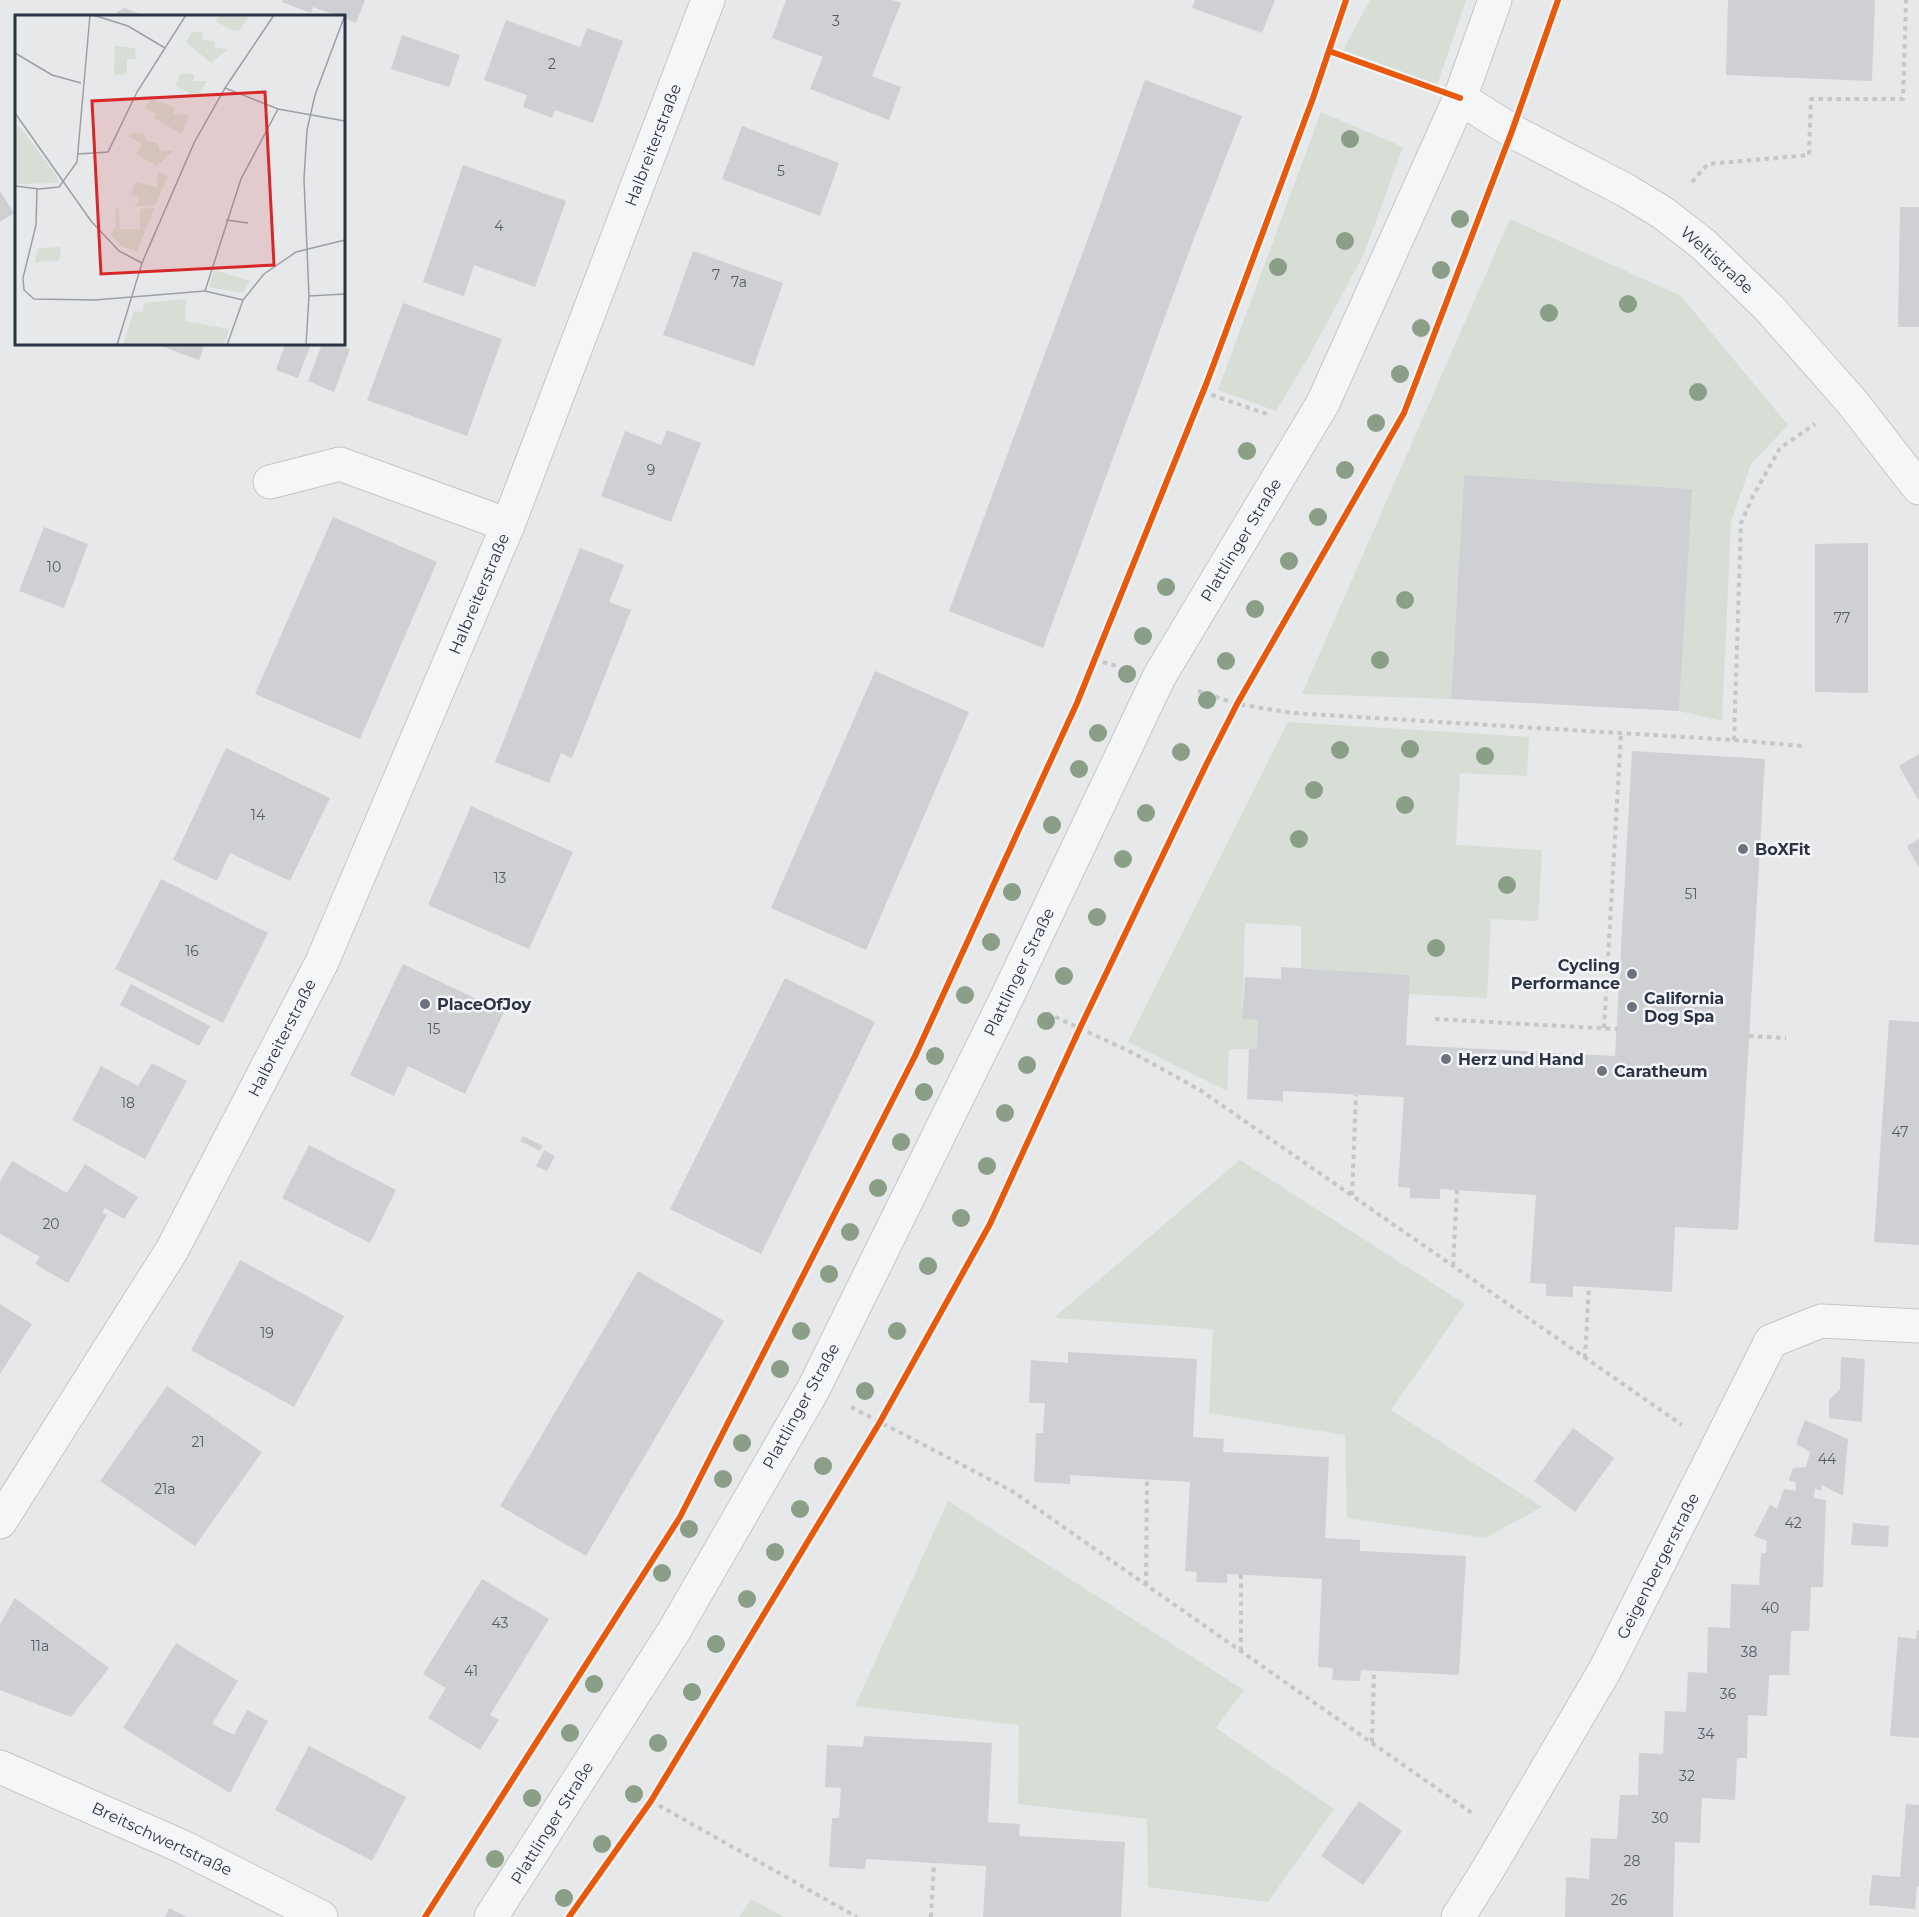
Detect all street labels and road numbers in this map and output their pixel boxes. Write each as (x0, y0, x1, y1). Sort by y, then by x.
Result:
street label: Halbreiterstraße (621, 81, 685, 209)
street label: Weltistraße (1677, 222, 1757, 298)
street label: Plattlinger Straße (1197, 475, 1285, 605)
street label: Halbreiterstraße (445, 531, 513, 657)
street label: Plattlinger Straße (980, 905, 1058, 1039)
street label: Halbreiterstraße (244, 976, 320, 1100)
street label: Plattlinger Straße (759, 1340, 843, 1472)
street label: Geigenbergerstraße (1613, 1490, 1703, 1642)
street label: Plattlinger Straße (507, 1758, 597, 1888)
street label: Breitschwertstraße (89, 1798, 235, 1880)

